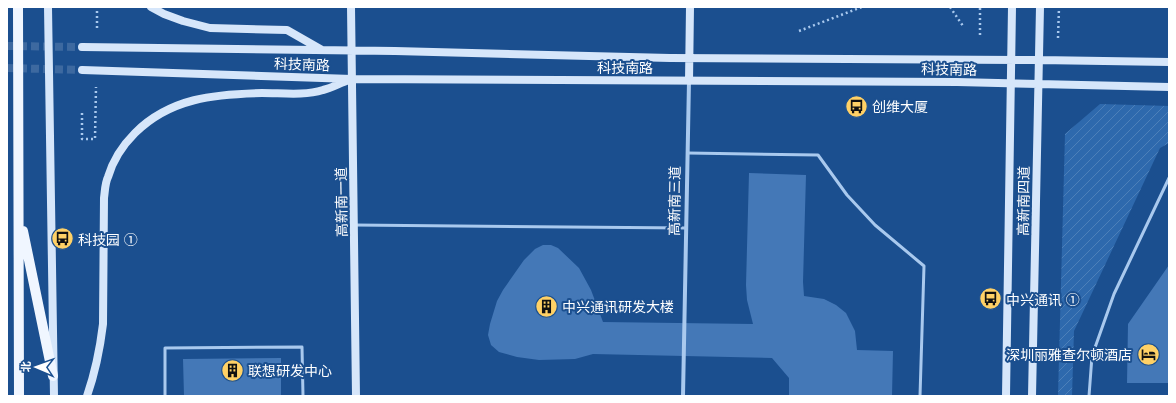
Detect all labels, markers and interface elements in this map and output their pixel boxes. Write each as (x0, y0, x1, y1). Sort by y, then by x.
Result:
street label: 科技南路 (274, 54, 330, 74)
street label: 科技南路 (597, 58, 653, 77)
street label: 科技南路 (921, 59, 977, 79)
bus stop icon: 创维大厦 (844, 93, 870, 119)
place label: 创维大厦 (872, 97, 928, 116)
street label: 高新南三道 (664, 166, 684, 236)
street label: 高新南四道 (1013, 166, 1033, 236)
street label: 高新南一道 (331, 167, 351, 237)
bus stop icon: 科技园 ① (50, 226, 76, 252)
place label: 科技园 ① (78, 230, 138, 249)
bus stop icon: 中兴通讯 ① (978, 286, 1004, 312)
place label: 中兴通讯 ① (1006, 290, 1080, 309)
building icon: 中兴通讯研发大楼 (534, 293, 560, 319)
place label: 中兴通讯研发大楼 (562, 297, 674, 316)
hotel icon: 深圳丽雅查尔顿酒店 (1135, 341, 1161, 367)
place label: 深圳丽雅查尔顿酒店 (1006, 345, 1132, 364)
north arrow (16, 347, 56, 387)
building icon: 联想研发中心 (219, 357, 245, 383)
text: 北 (18, 361, 33, 372)
place label: 联想研发中心 (248, 361, 332, 380)

